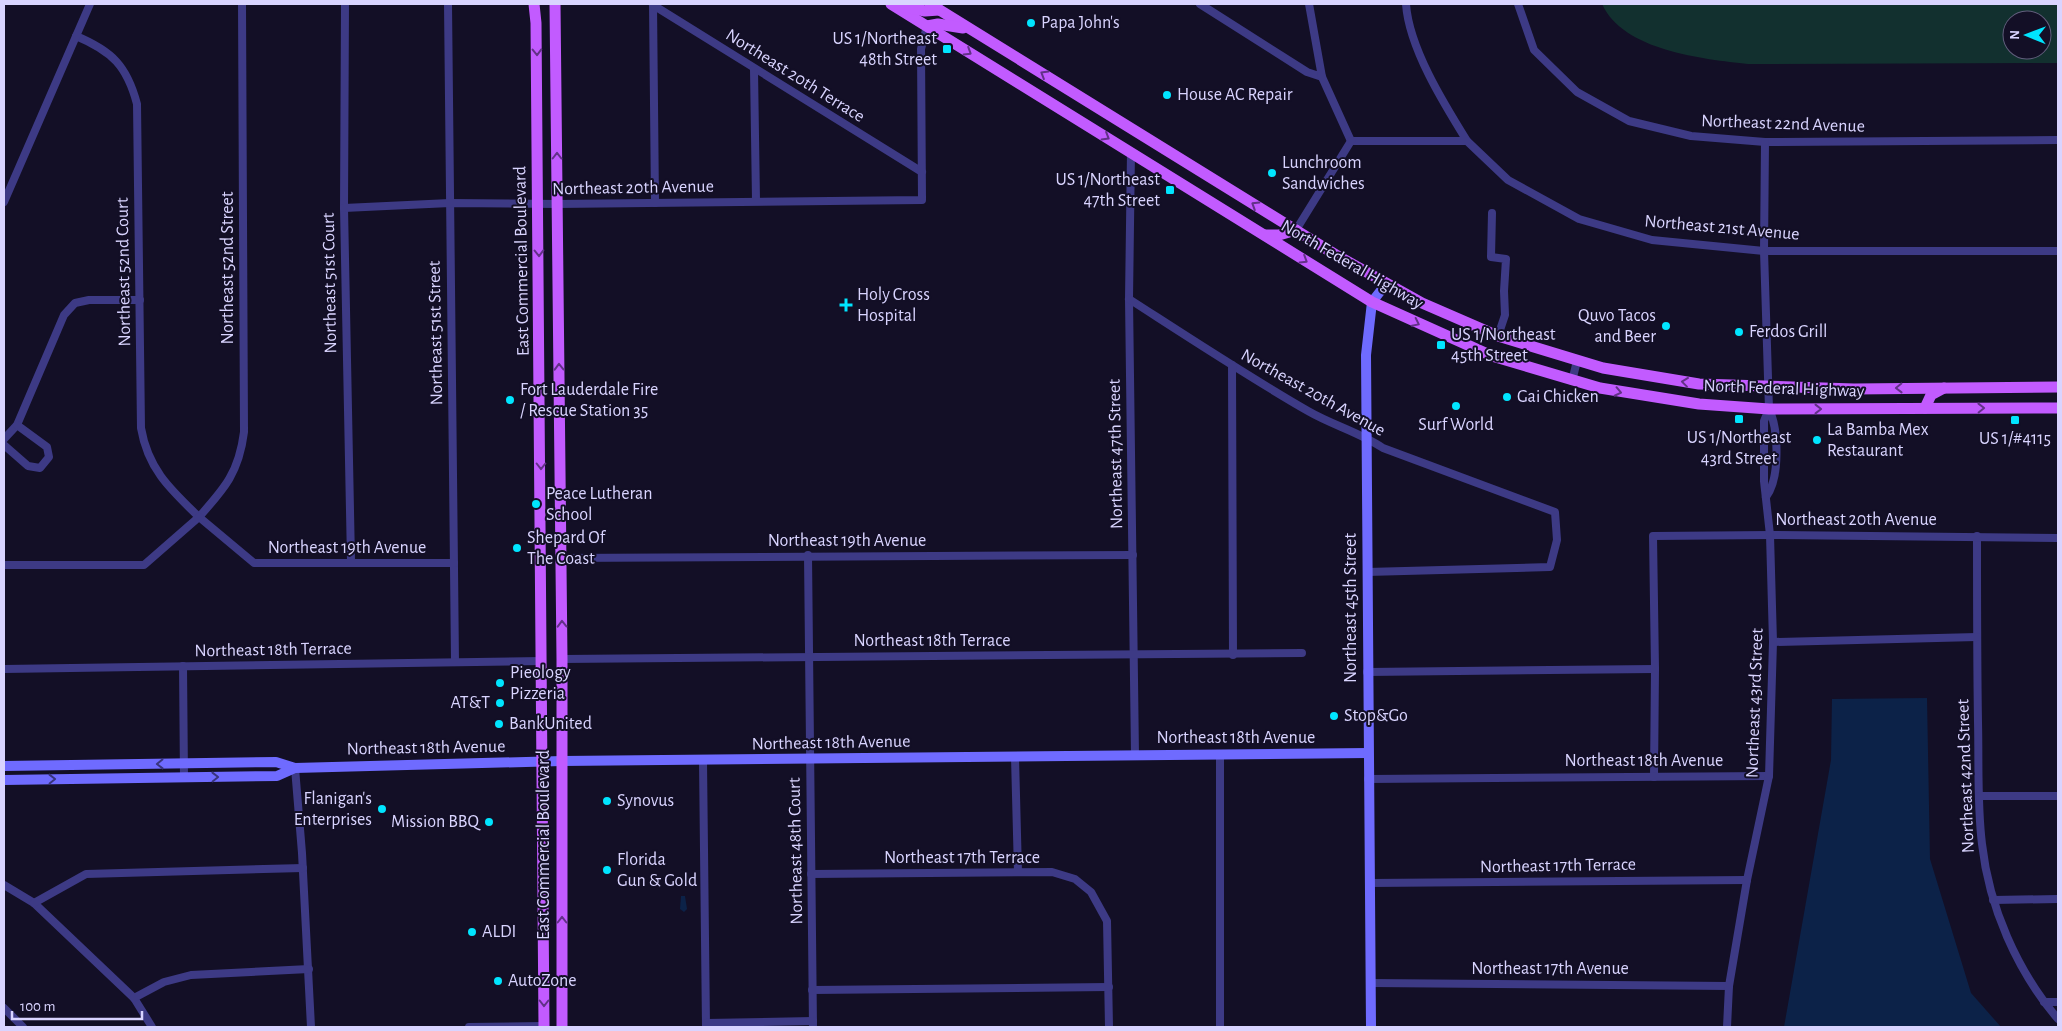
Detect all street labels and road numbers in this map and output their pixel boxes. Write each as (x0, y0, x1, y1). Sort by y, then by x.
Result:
street label: Northeast 20th Terrace (722, 26, 868, 126)
street label: Northeast 22nd Avenue (1701, 112, 1865, 136)
street label: East Commercial Boulevard (511, 166, 533, 356)
street label: Northeast 20th Avenue (552, 178, 714, 198)
street label: Northeast 52nd Street (219, 191, 237, 345)
street label: Northeast 52nd Court (114, 197, 134, 347)
street label: Northeast 51st Court (320, 212, 340, 354)
street label: Northeast 21st Avenue (1644, 212, 1800, 244)
street label: North Federal Highway (1278, 217, 1426, 313)
street label: Northeast 51st Street (426, 260, 446, 406)
street label: Northeast 20th Avenue (1238, 346, 1388, 440)
street label: North Federal Highway (1703, 377, 1865, 401)
street label: Northeast 47th Street (1106, 379, 1126, 529)
street label: Northeast 20th Avenue (1775, 511, 1937, 529)
street label: Northeast 19th Avenue (768, 532, 926, 550)
street label: Northeast 45th Street (1342, 533, 1360, 683)
street label: Northeast 19th Avenue (268, 539, 426, 557)
street label: Northeast 43rd Street (1743, 627, 1767, 778)
street label: Northeast 18th Terrace (853, 632, 1011, 650)
street label: Northeast 18th Terrace (194, 640, 352, 660)
street label: Northeast 42nd Street (1954, 698, 1978, 853)
street label: Northeast 18th Avenue (1157, 729, 1315, 747)
street label: Northeast 18th Avenue (751, 733, 911, 753)
street label: Northeast 18th Avenue (346, 738, 506, 758)
street label: East Commercial Boulevard (535, 750, 553, 940)
street label: Northeast 18th Avenue (1565, 752, 1723, 770)
street label: Northeast 48th Court (786, 777, 806, 925)
street label: Northeast 17th Terrace (884, 849, 1040, 867)
street label: Northeast 17th Terrace (1480, 856, 1636, 876)
street label: Northeast 17th Avenue (1471, 960, 1629, 978)

